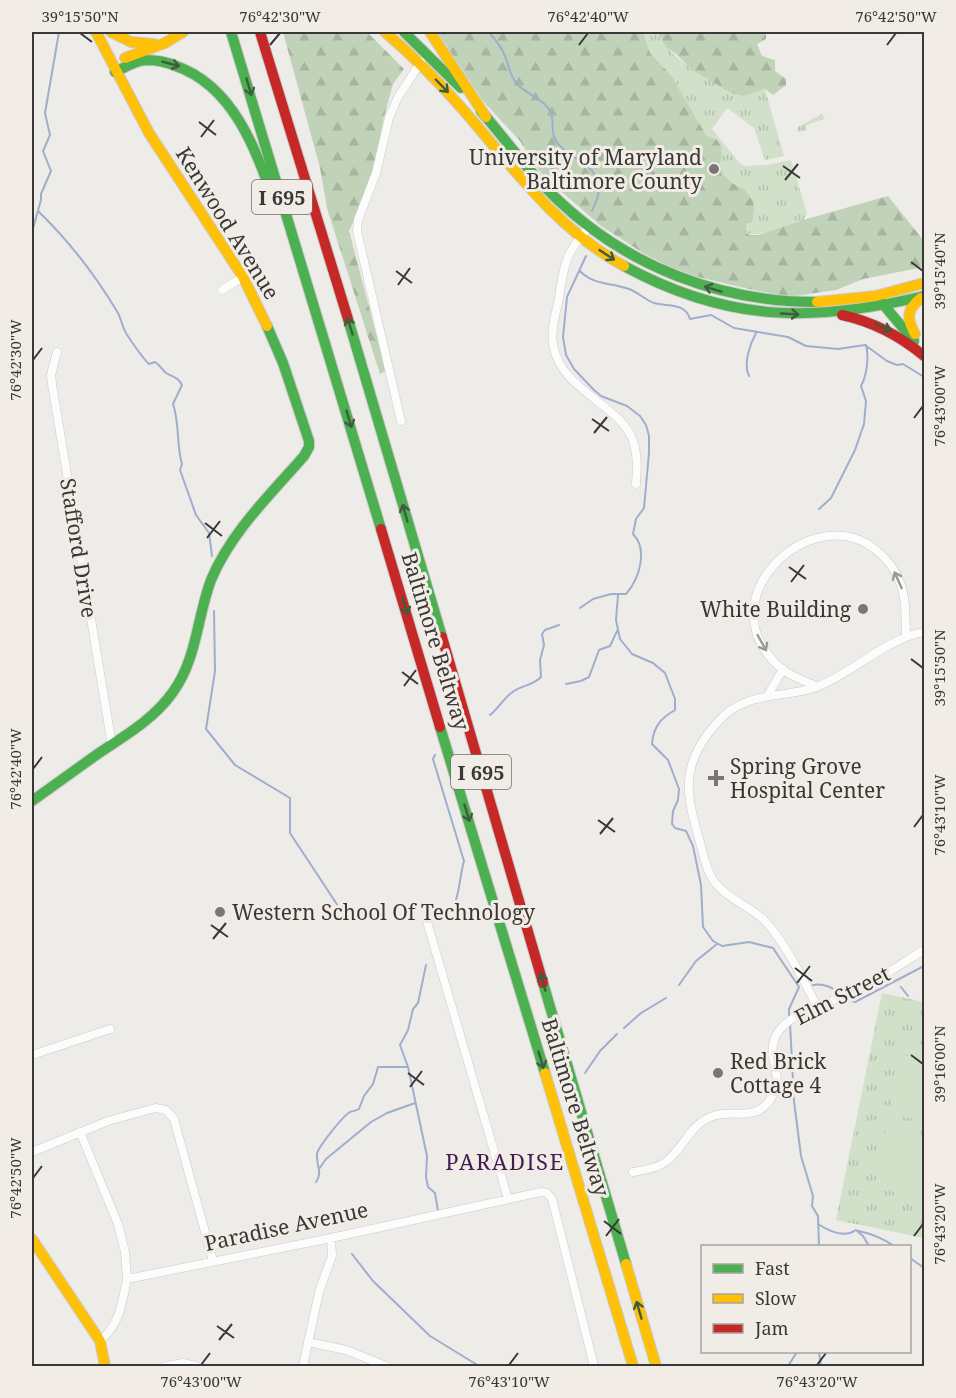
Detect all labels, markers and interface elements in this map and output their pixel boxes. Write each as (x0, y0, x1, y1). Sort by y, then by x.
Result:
text: 39°15'50"N (41, 6, 119, 26)
text: 76°42'30"W (239, 6, 321, 26)
text: 76°42'40"W (547, 6, 629, 26)
text: 76°42'50"W (855, 6, 937, 26)
one-way arrow (161, 59, 180, 71)
one-way arrow (244, 77, 255, 96)
one-way arrow (435, 79, 449, 94)
street label: Kenwood Avenue (170, 141, 286, 305)
place label: University of Maryland Baltimore County (469, 143, 702, 195)
marker: University of Maryland Baltimore County (707, 162, 721, 176)
road number: I 695 (252, 180, 312, 214)
text: 39°15'40"N (929, 232, 949, 310)
one-way arrow (598, 250, 615, 262)
one-way arrow (704, 283, 723, 294)
one-way arrow (780, 308, 800, 319)
one-way arrow (344, 317, 355, 336)
text: 76°42'30"W (5, 319, 25, 401)
one-way arrow (873, 321, 891, 333)
text: 76°43'00"W (929, 365, 949, 447)
one-way arrow (344, 409, 355, 428)
street label: Stafford Drive (54, 476, 104, 620)
one-way arrow (399, 504, 410, 523)
street label: Baltimore Beltway (396, 548, 476, 734)
one-way arrow (892, 572, 903, 590)
place label: White Building (700, 595, 852, 623)
one-way arrow (400, 596, 411, 615)
marker: White Building (856, 602, 870, 616)
text: 39°15'50"N (929, 629, 949, 707)
one-way arrow (756, 634, 768, 651)
text: 76°42'40"W (5, 728, 25, 810)
place label: Spring Grove Hospital Center (730, 752, 885, 804)
road number: I 695 (451, 755, 511, 789)
marker: Spring Grove Hospital Center (707, 769, 725, 787)
text: 76°43'10"W (929, 774, 949, 856)
one-way arrow (462, 803, 473, 822)
place label: Western School Of Technology (232, 898, 535, 926)
marker: Western School Of Technology (213, 905, 227, 919)
street label: Elm Street (790, 959, 894, 1031)
one-way arrow (537, 973, 548, 992)
street label: Baltimore Beltway (536, 1014, 616, 1200)
text: 39°16'00"N (929, 1025, 949, 1103)
place label: Red Brick Cottage 4 (730, 1047, 827, 1099)
one-way arrow (536, 1050, 547, 1069)
marker: Red Brick Cottage 4 (711, 1066, 725, 1080)
text: 76°42'50"W (5, 1137, 25, 1219)
district label: PARADISE (445, 1146, 565, 1176)
text: 76°43'20"W (929, 1183, 949, 1265)
street label: Paradise Avenue (202, 1195, 370, 1257)
legend (701, 1245, 911, 1353)
text: Fast (755, 1256, 790, 1280)
text: Slow (755, 1286, 797, 1310)
one-way arrow (633, 1301, 645, 1320)
text: Jam (754, 1316, 789, 1340)
text: 76°43'00"W (160, 1371, 242, 1391)
text: 76°43'10"W (468, 1371, 550, 1391)
text: 76°43'20"W (776, 1371, 858, 1391)

